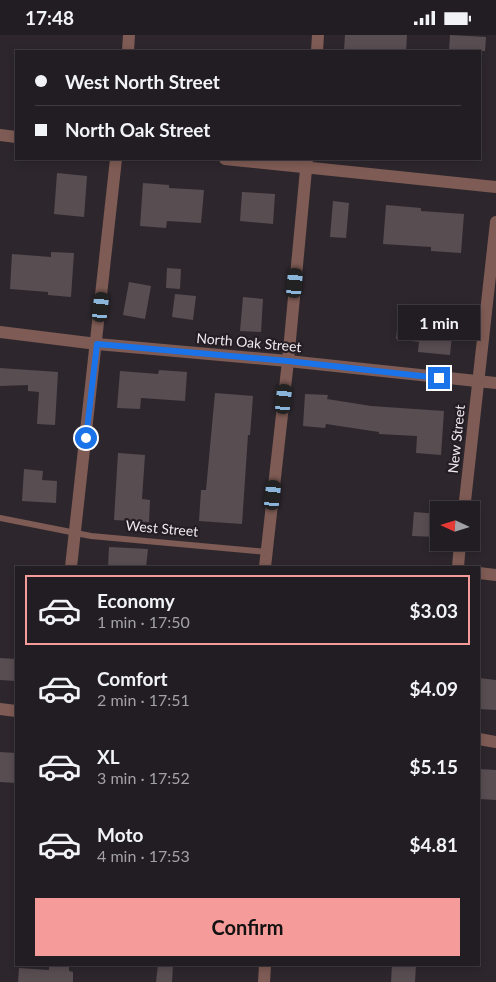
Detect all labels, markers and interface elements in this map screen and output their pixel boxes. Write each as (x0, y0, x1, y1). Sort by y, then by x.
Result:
text: 17:48 (25, 6, 74, 29)
text: West North Street (65, 70, 220, 93)
text: North Oak Street (65, 118, 210, 141)
car (286, 267, 303, 299)
car (91, 291, 110, 323)
callout: 1 min (398, 305, 480, 341)
text: 1 min (419, 313, 459, 332)
street label: North Oak Street (196, 329, 302, 355)
route end (428, 367, 450, 389)
car (274, 383, 293, 415)
street label: New Street (444, 404, 468, 474)
route start (75, 427, 97, 449)
car (263, 479, 282, 511)
north arrow (430, 501, 480, 551)
map controls (430, 501, 480, 551)
street label: West Street (125, 516, 199, 540)
icon: car (37, 588, 82, 633)
text: Economy (97, 589, 175, 612)
text: $3.03 (409, 599, 458, 622)
text: 1 min · 17:50 (97, 612, 190, 631)
icon: car (37, 666, 82, 711)
text: Comfort (97, 667, 168, 690)
text: $4.09 (409, 677, 458, 700)
text: 2 min · 17:51 (97, 690, 190, 709)
icon: car (37, 744, 82, 789)
text: XL (97, 745, 120, 768)
text: $5.15 (409, 755, 458, 778)
text: 3 min · 17:52 (97, 768, 190, 787)
icon: car (37, 822, 82, 867)
text: Moto (97, 823, 143, 846)
text: $4.81 (409, 833, 458, 856)
text: 4 min · 17:53 (97, 846, 190, 865)
button: Confirm (35, 898, 460, 956)

